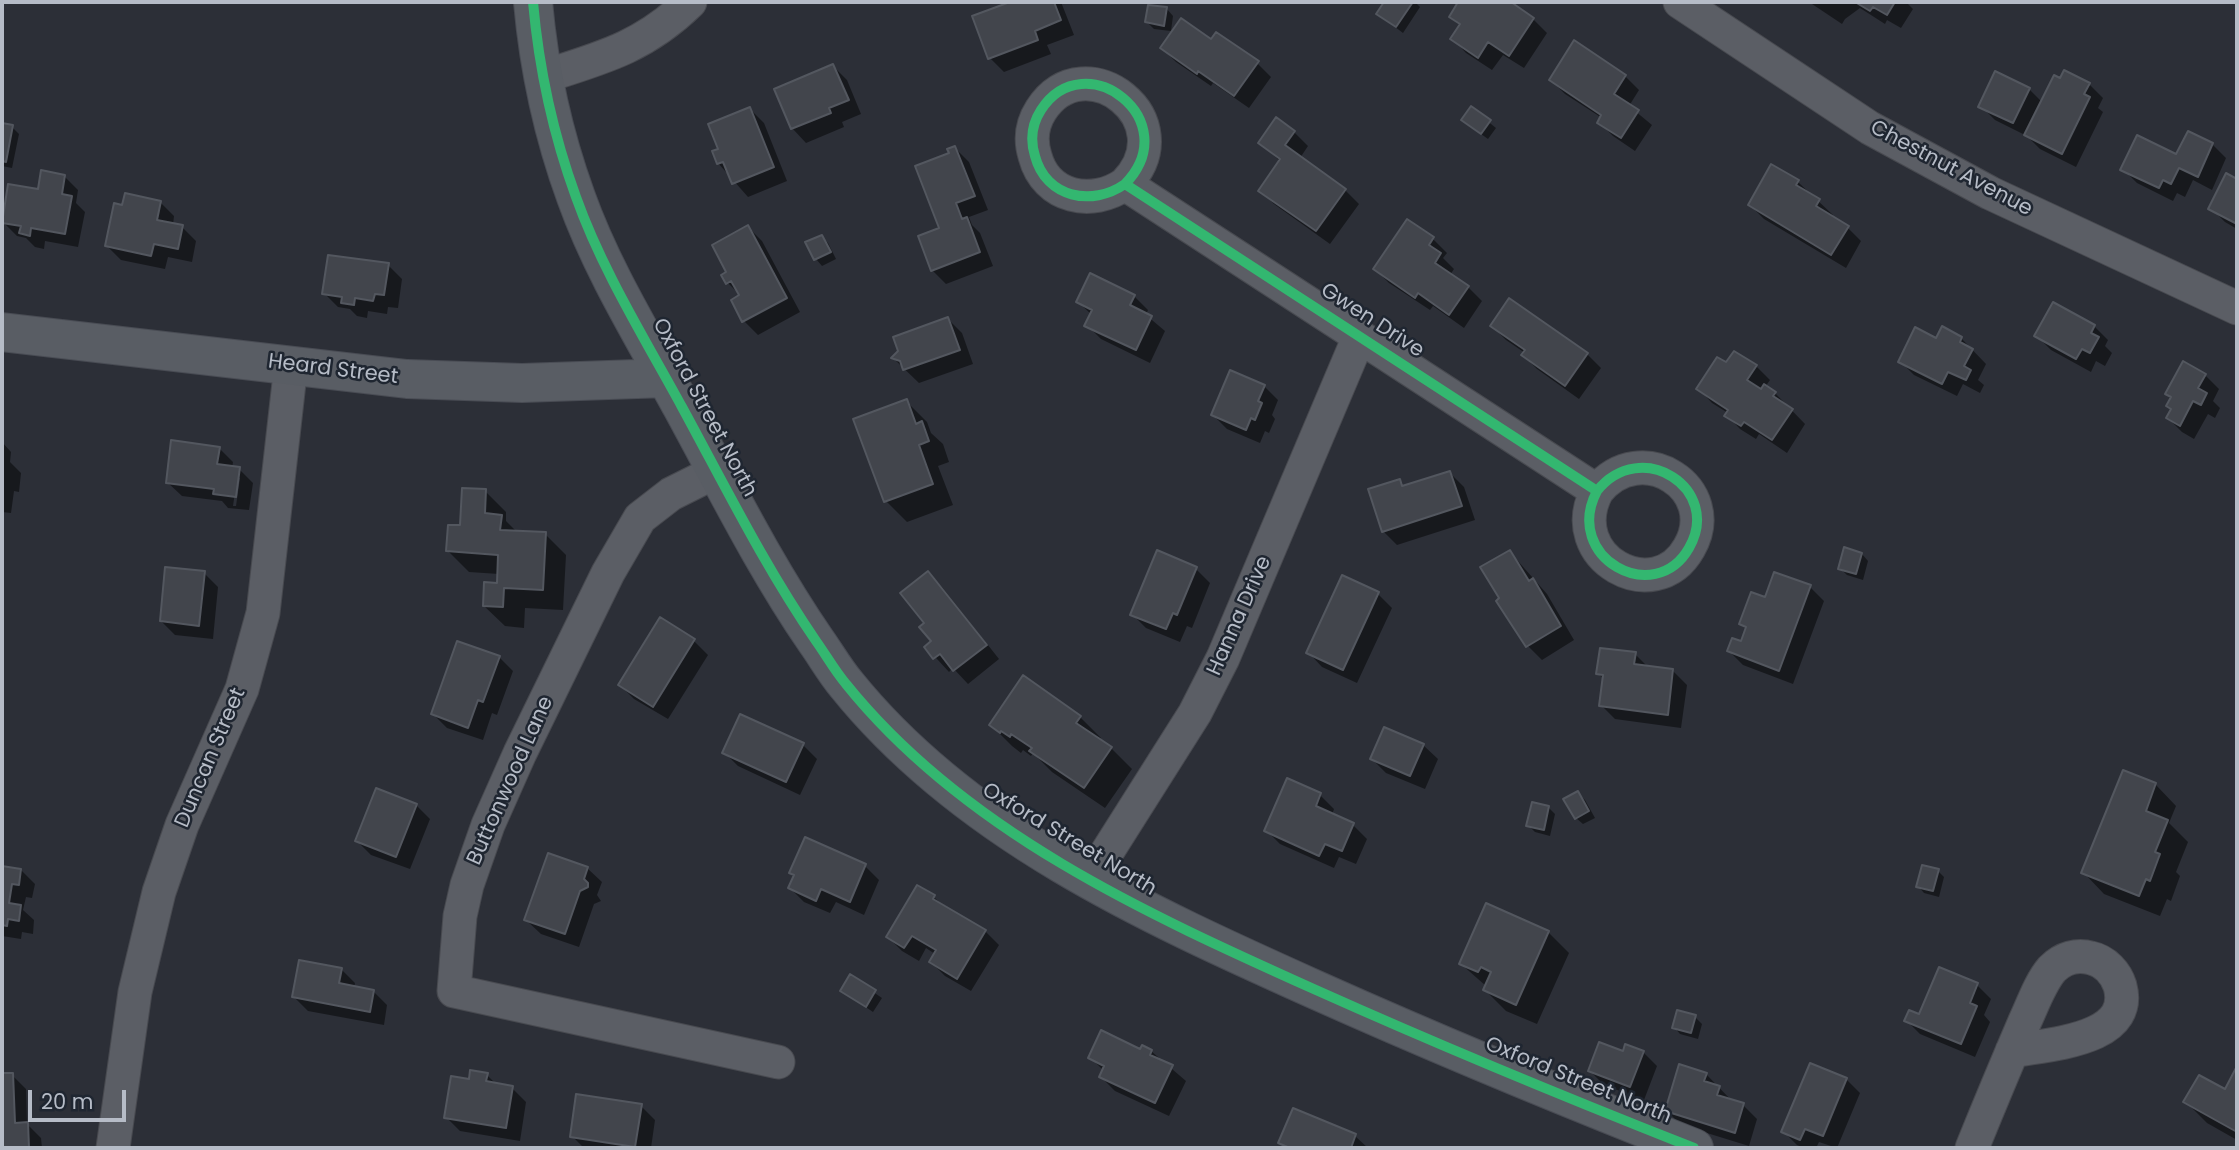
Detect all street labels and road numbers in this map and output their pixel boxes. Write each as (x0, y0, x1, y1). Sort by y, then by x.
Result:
street label: Chestnut Avenue (1866, 116, 2036, 222)
street label: Gwen Drive (1316, 278, 1428, 364)
street label: Oxford Street North (646, 314, 762, 502)
street label: Heard Street (267, 350, 399, 390)
street label: Hanna Drive (1202, 552, 1278, 680)
street label: Duncan Street (170, 684, 252, 832)
street label: Buttonwood Lane (462, 693, 560, 869)
street label: Oxford Street North (977, 778, 1161, 902)
street label: Oxford Street North (1481, 1032, 1675, 1130)

